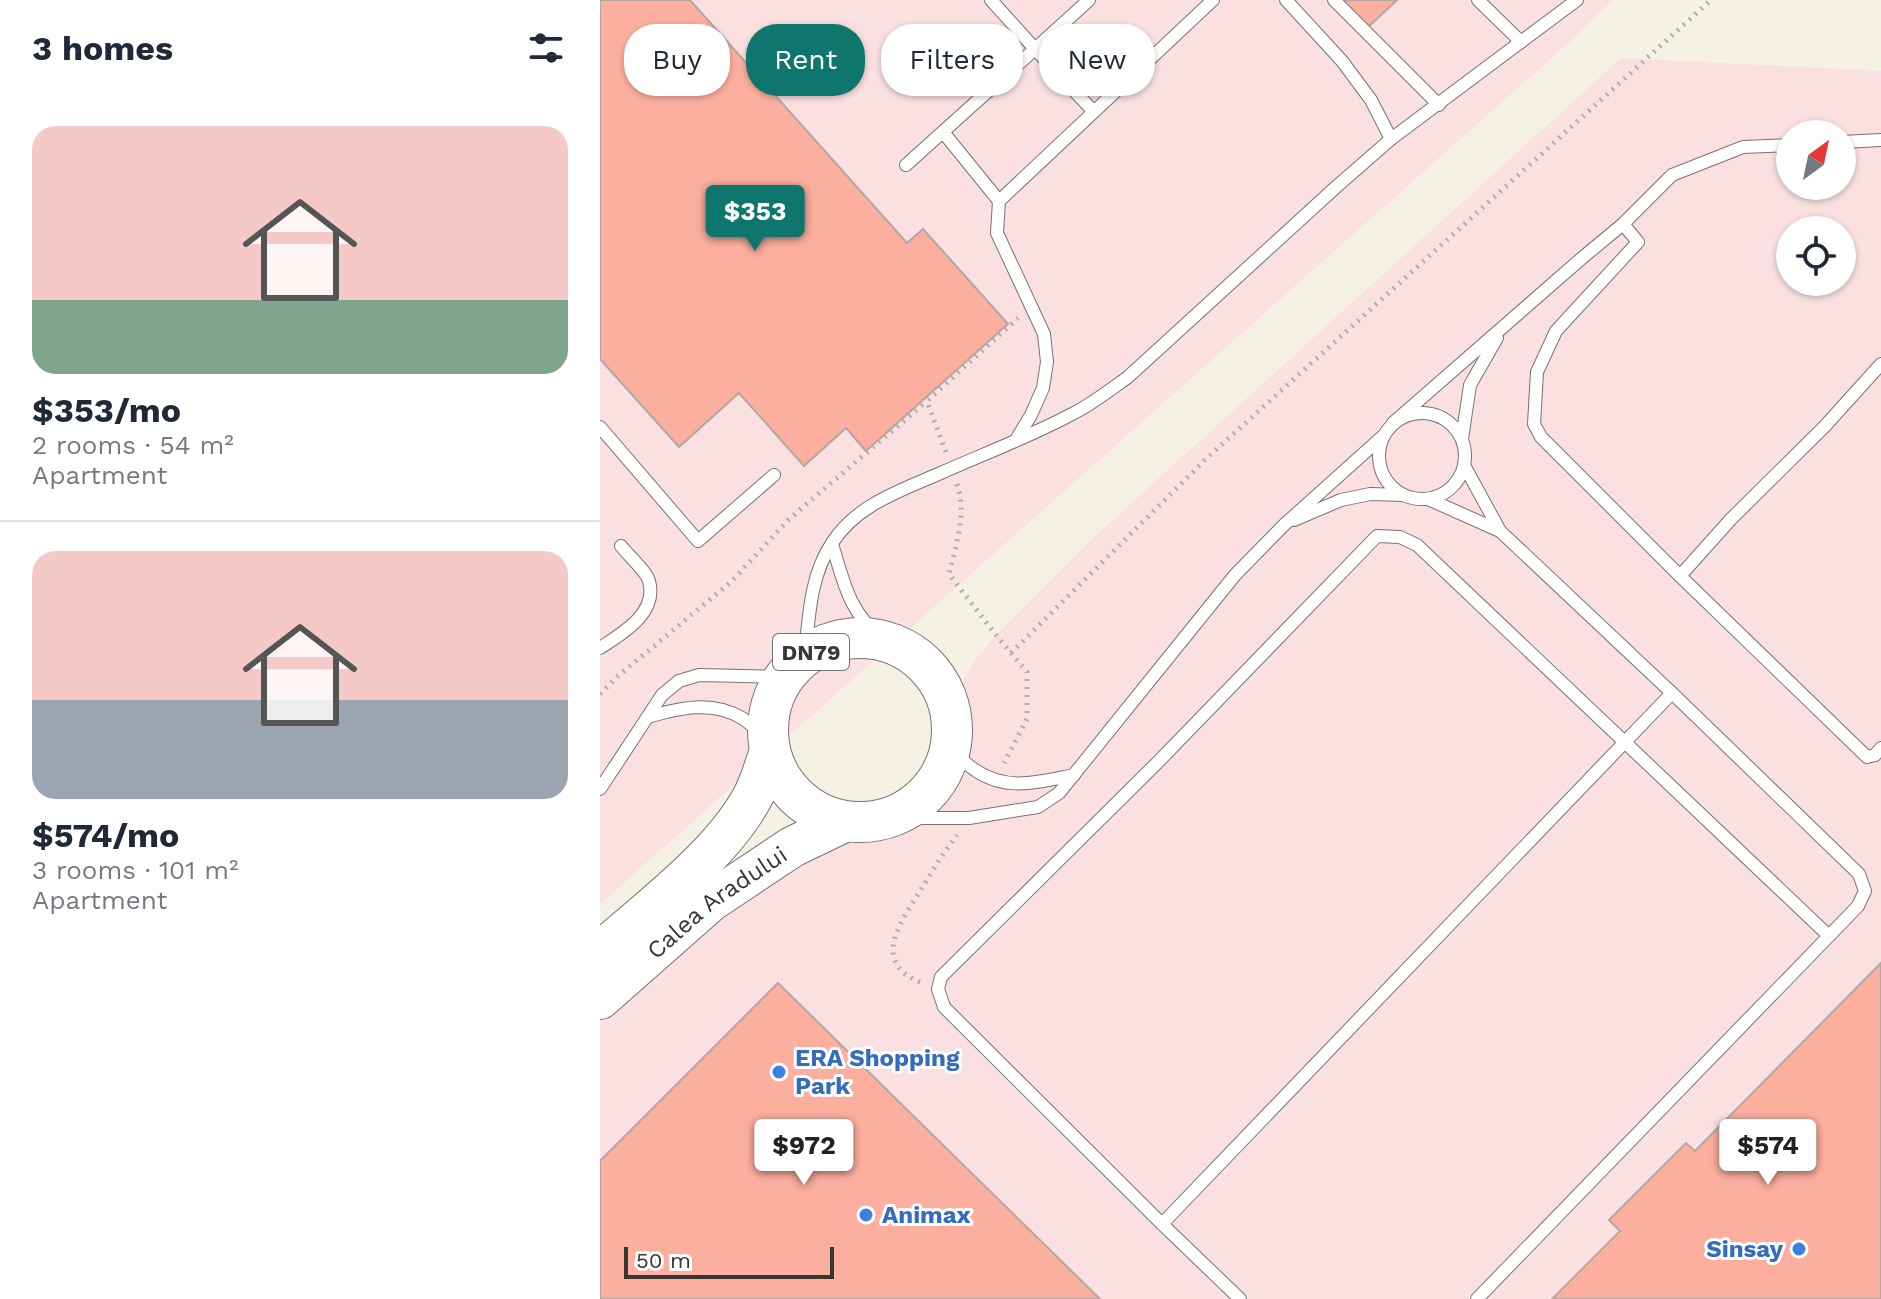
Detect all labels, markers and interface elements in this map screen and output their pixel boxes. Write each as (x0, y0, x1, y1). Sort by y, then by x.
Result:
chip: Buy (624, 24, 730, 96)
chip: Rent (746, 24, 865, 96)
chip: Filters (881, 24, 1023, 96)
chip: New (1039, 24, 1155, 96)
icon: filters (524, 26, 568, 70)
text: 3 homes (32, 28, 173, 68)
north arrow (1776, 120, 1856, 200)
map controls (1776, 120, 1856, 296)
icon: home (228, 178, 372, 322)
pin: $353 (708, 185, 802, 253)
text: $353 (724, 196, 786, 226)
button: locate (1776, 216, 1856, 296)
text: $353/mo (32, 390, 181, 430)
text: 2 rooms · 54 m² (32, 430, 234, 460)
text: Apartment (32, 460, 168, 490)
icon: home (228, 603, 372, 747)
road number: DN79 (773, 634, 849, 670)
text: $574/mo (32, 815, 179, 855)
street label: Calea Aradului (641, 840, 792, 965)
text: 3 rooms · 101 m² (32, 855, 239, 885)
text: Apartment (32, 885, 168, 915)
place label: ERA Shopping Park (795, 1044, 960, 1100)
marker: ERA Shopping Park (770, 1063, 788, 1081)
pin: $972 (757, 1119, 851, 1187)
pin: $574 (1721, 1119, 1815, 1187)
text: $972 (772, 1130, 836, 1160)
text: $574 (1737, 1130, 1799, 1160)
place label: Animax (882, 1201, 971, 1229)
marker: Animax (857, 1206, 875, 1224)
place label: Sinsay (1706, 1235, 1783, 1263)
marker: Sinsay (1790, 1240, 1808, 1258)
scale bar (624, 1243, 834, 1279)
text: 50 m (636, 1248, 691, 1273)

